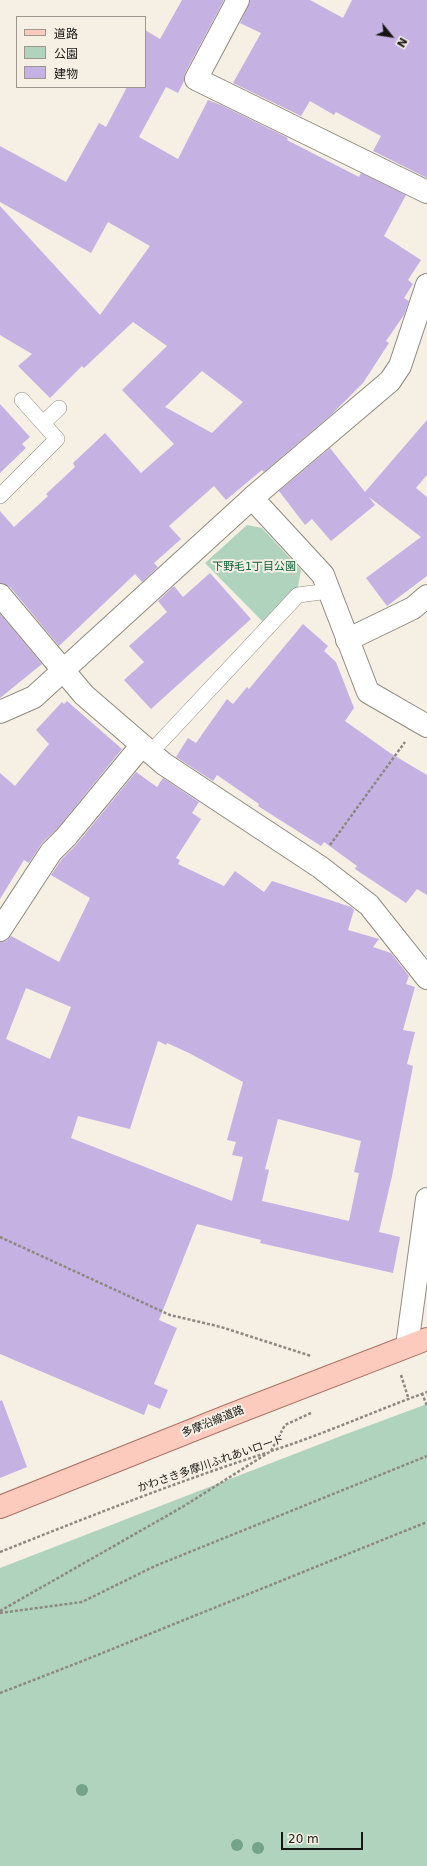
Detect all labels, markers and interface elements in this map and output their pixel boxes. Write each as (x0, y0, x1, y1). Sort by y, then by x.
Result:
legend (16, 16, 146, 88)
north arrow (371, 16, 411, 56)
text: 道路 (54, 27, 78, 41)
text: N (394, 35, 410, 49)
text: 公園 (54, 47, 78, 61)
text: 建物 (54, 67, 78, 81)
park label: 下野毛1丁目公園 (212, 560, 296, 574)
street label: 多摩沿線道路 (180, 1404, 246, 1440)
street label: かわさき多摩川ふれあいロード (136, 1433, 286, 1495)
scale bar (283, 1824, 365, 1850)
text: 20 m (288, 1832, 319, 1846)

